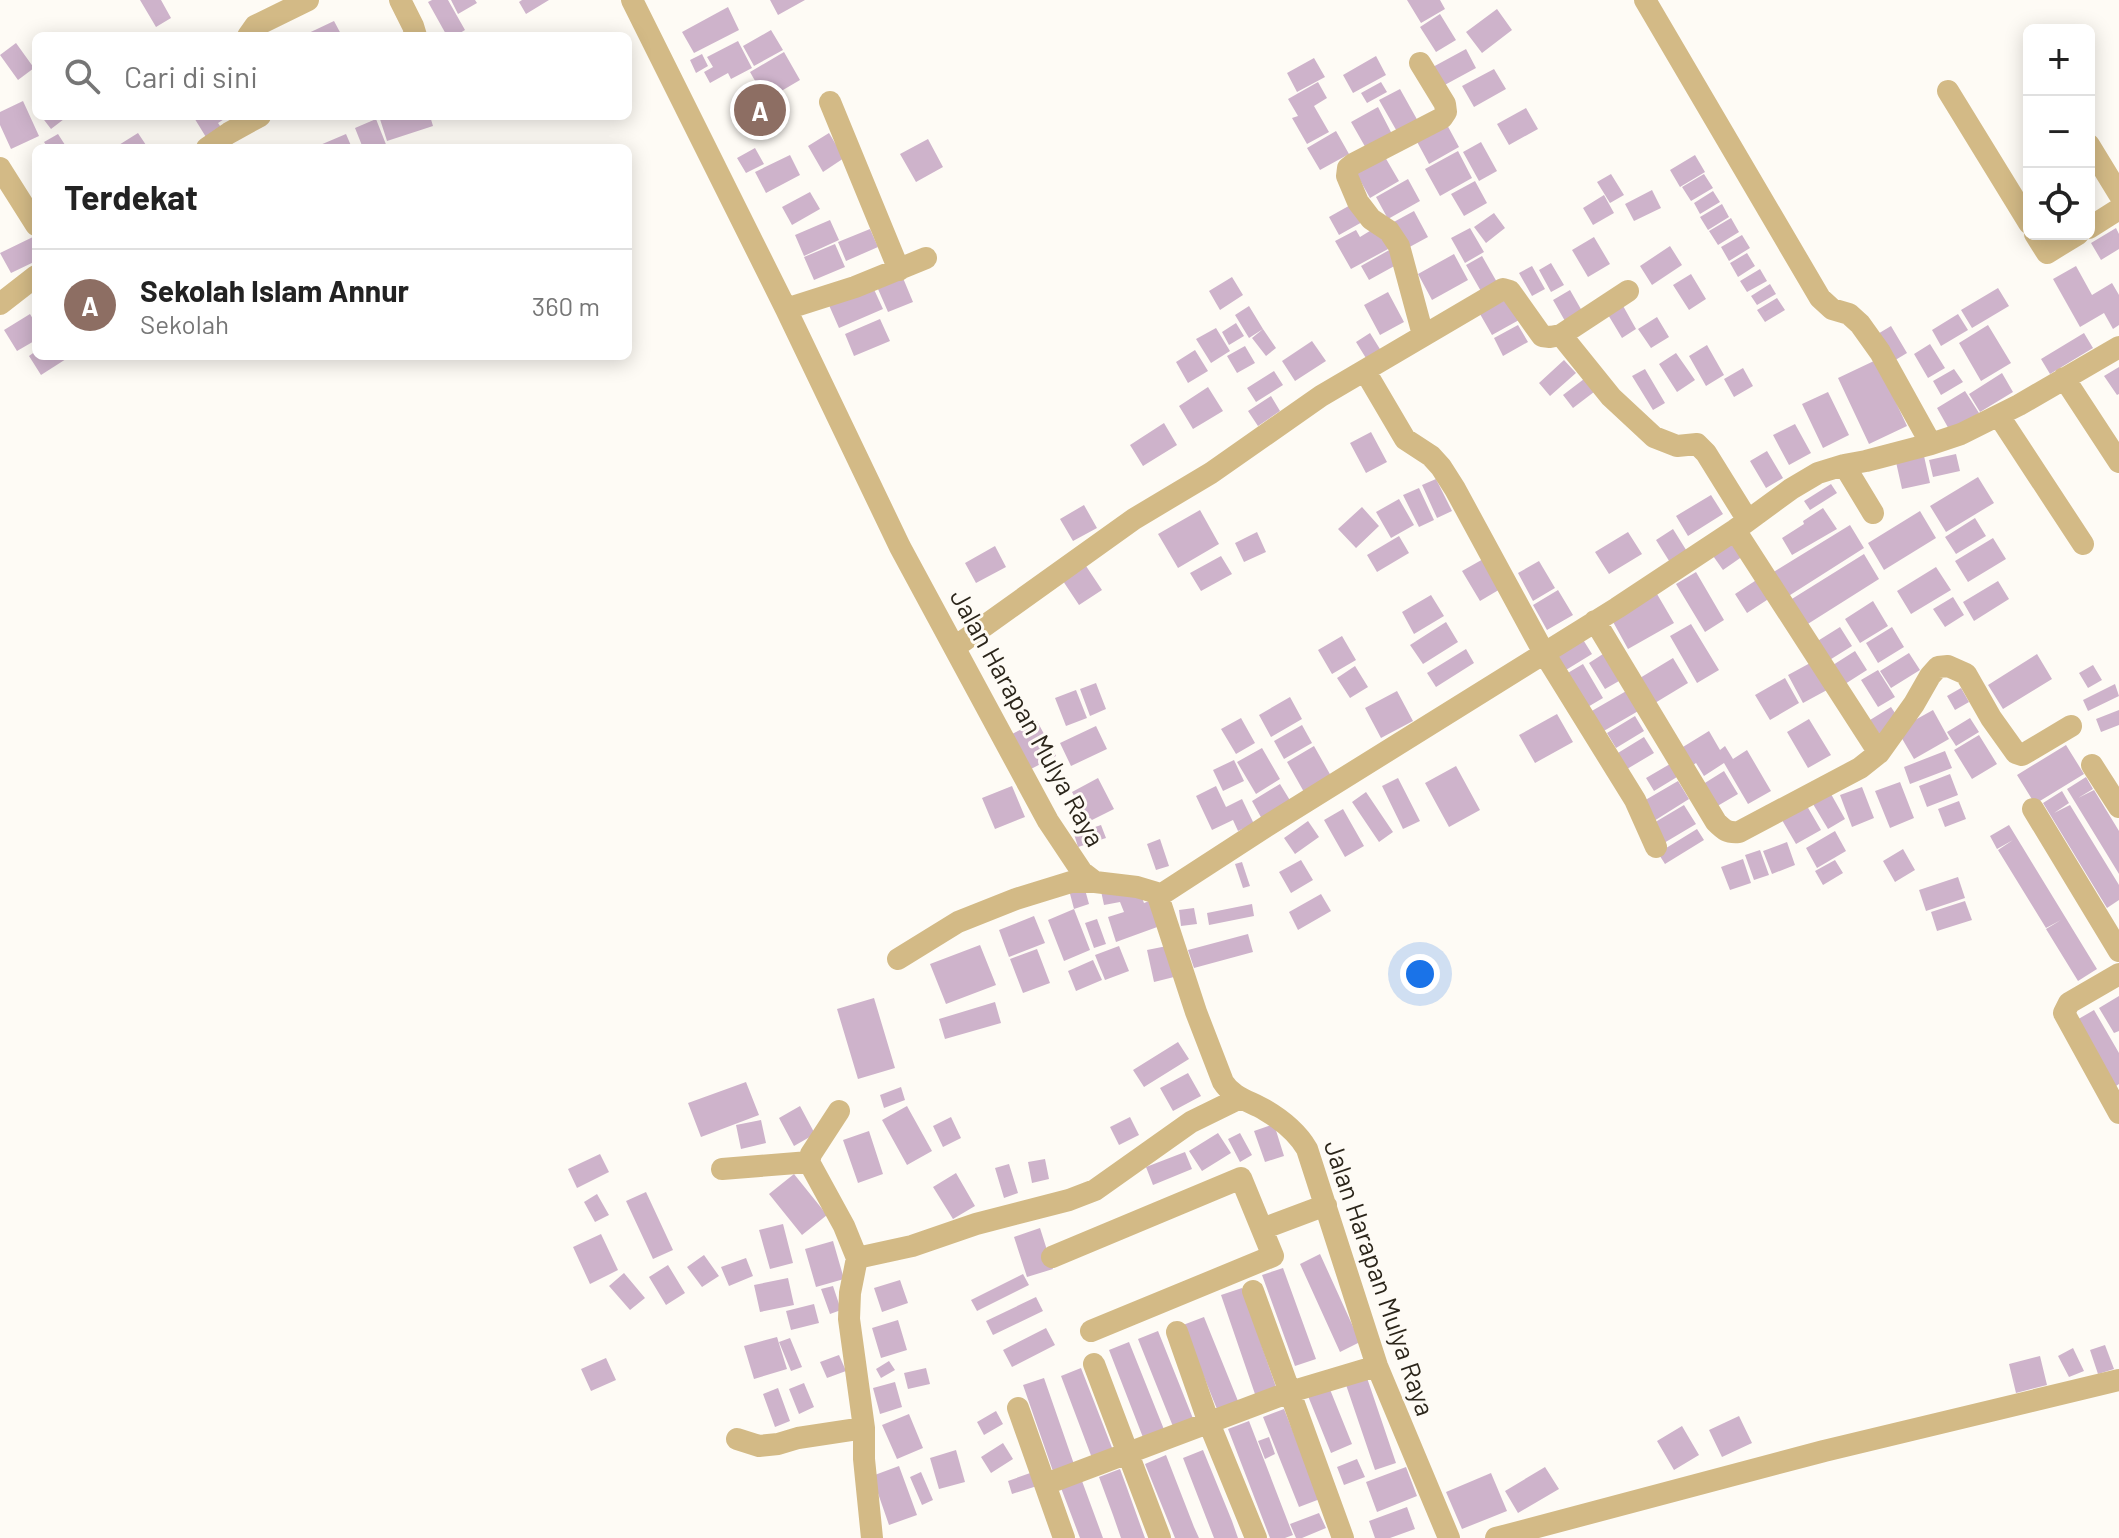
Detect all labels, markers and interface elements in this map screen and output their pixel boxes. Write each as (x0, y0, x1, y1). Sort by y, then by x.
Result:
map controls (2023, 24, 2095, 240)
button: + (2023, 24, 2095, 96)
search box (32, 32, 632, 120)
icon: search (60, 54, 104, 98)
text: Cari di sini (124, 58, 258, 94)
pin: A (734, 80, 786, 140)
button: − (2023, 96, 2095, 168)
button: locate (2023, 168, 2095, 240)
text: Terdekat (64, 176, 198, 217)
text: Sekolah Islam Annur (140, 272, 409, 308)
text: A (81, 290, 99, 321)
text: 360 m (532, 290, 600, 321)
text: Sekolah (140, 308, 229, 339)
street label: Jalan Harapan Mulya Raya (945, 583, 1112, 851)
your location (1400, 954, 1440, 994)
street label: Jalan Harapan Mulya Raya (1319, 1136, 1442, 1419)

